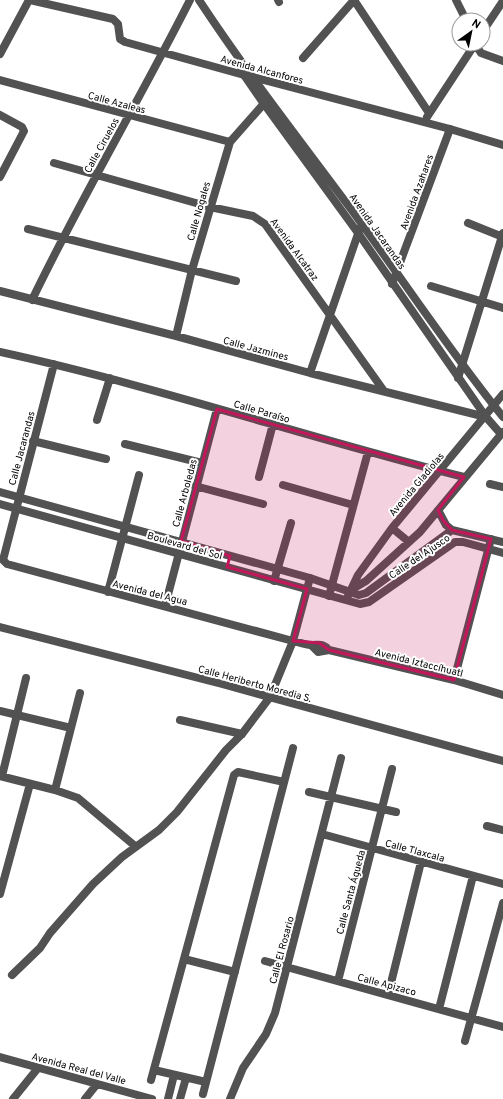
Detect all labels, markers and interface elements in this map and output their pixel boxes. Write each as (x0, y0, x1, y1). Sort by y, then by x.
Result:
north arrow (451, 12, 491, 52)
text: N (469, 16, 483, 32)
street label: Avenida Alcanfores (219, 53, 305, 88)
street label: Calle Azaleas (86, 89, 147, 117)
street label: Calle Ciruelos (82, 116, 123, 176)
street label: Avenida Azahares (398, 153, 437, 232)
street label: Calle Nogales (185, 180, 214, 243)
street label: Avenida Jacarandas (346, 191, 408, 273)
street label: Avenida Alcatraz (267, 216, 321, 284)
street label: Calle Jazmines (221, 334, 290, 365)
street label: Calle Paraíso (232, 398, 292, 427)
street label: Calle Jacarandas (6, 410, 39, 487)
street label: Avenida Gladiolas (387, 450, 448, 520)
street label: Calle Arboledas (170, 458, 201, 529)
street label: Boulevard del Sol (146, 530, 224, 563)
street label: Calle del Ajusco (387, 532, 453, 582)
street label: Avenida del Agua (111, 578, 189, 609)
street label: Avenida Iztaccíhuatl (373, 646, 464, 681)
street label: Calle Heriberto Moredia S. (196, 663, 313, 706)
street label: Calle Tlaxcala (383, 837, 446, 866)
street label: Calle Santa Águeda (334, 849, 369, 936)
street label: Calle El Rosario (267, 915, 298, 986)
street label: Calle Apizaco (356, 971, 418, 1000)
street label: Avenida Real del Valle (30, 1051, 127, 1088)

